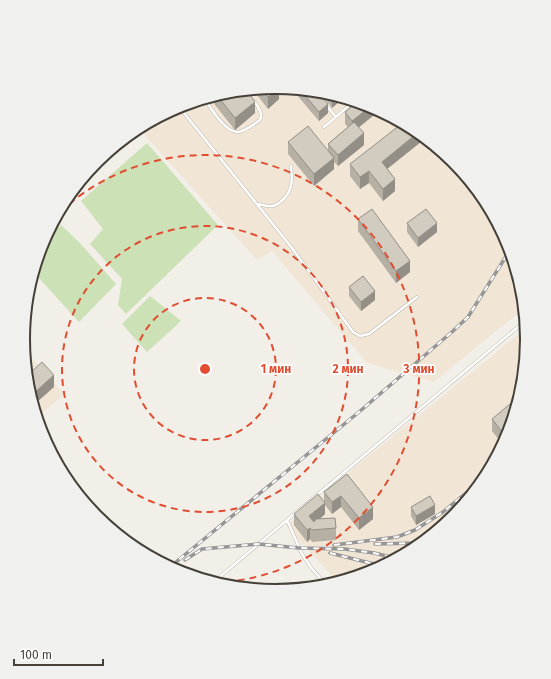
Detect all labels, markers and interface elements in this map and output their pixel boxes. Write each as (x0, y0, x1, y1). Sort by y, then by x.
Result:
centre of rings (198, 362, 212, 376)
text: 1 мин (261, 362, 291, 376)
text: 2 мин (332, 362, 364, 376)
text: 3 мин (402, 362, 435, 376)
scale bar (14, 641, 103, 667)
text: 100 m (20, 648, 52, 662)

